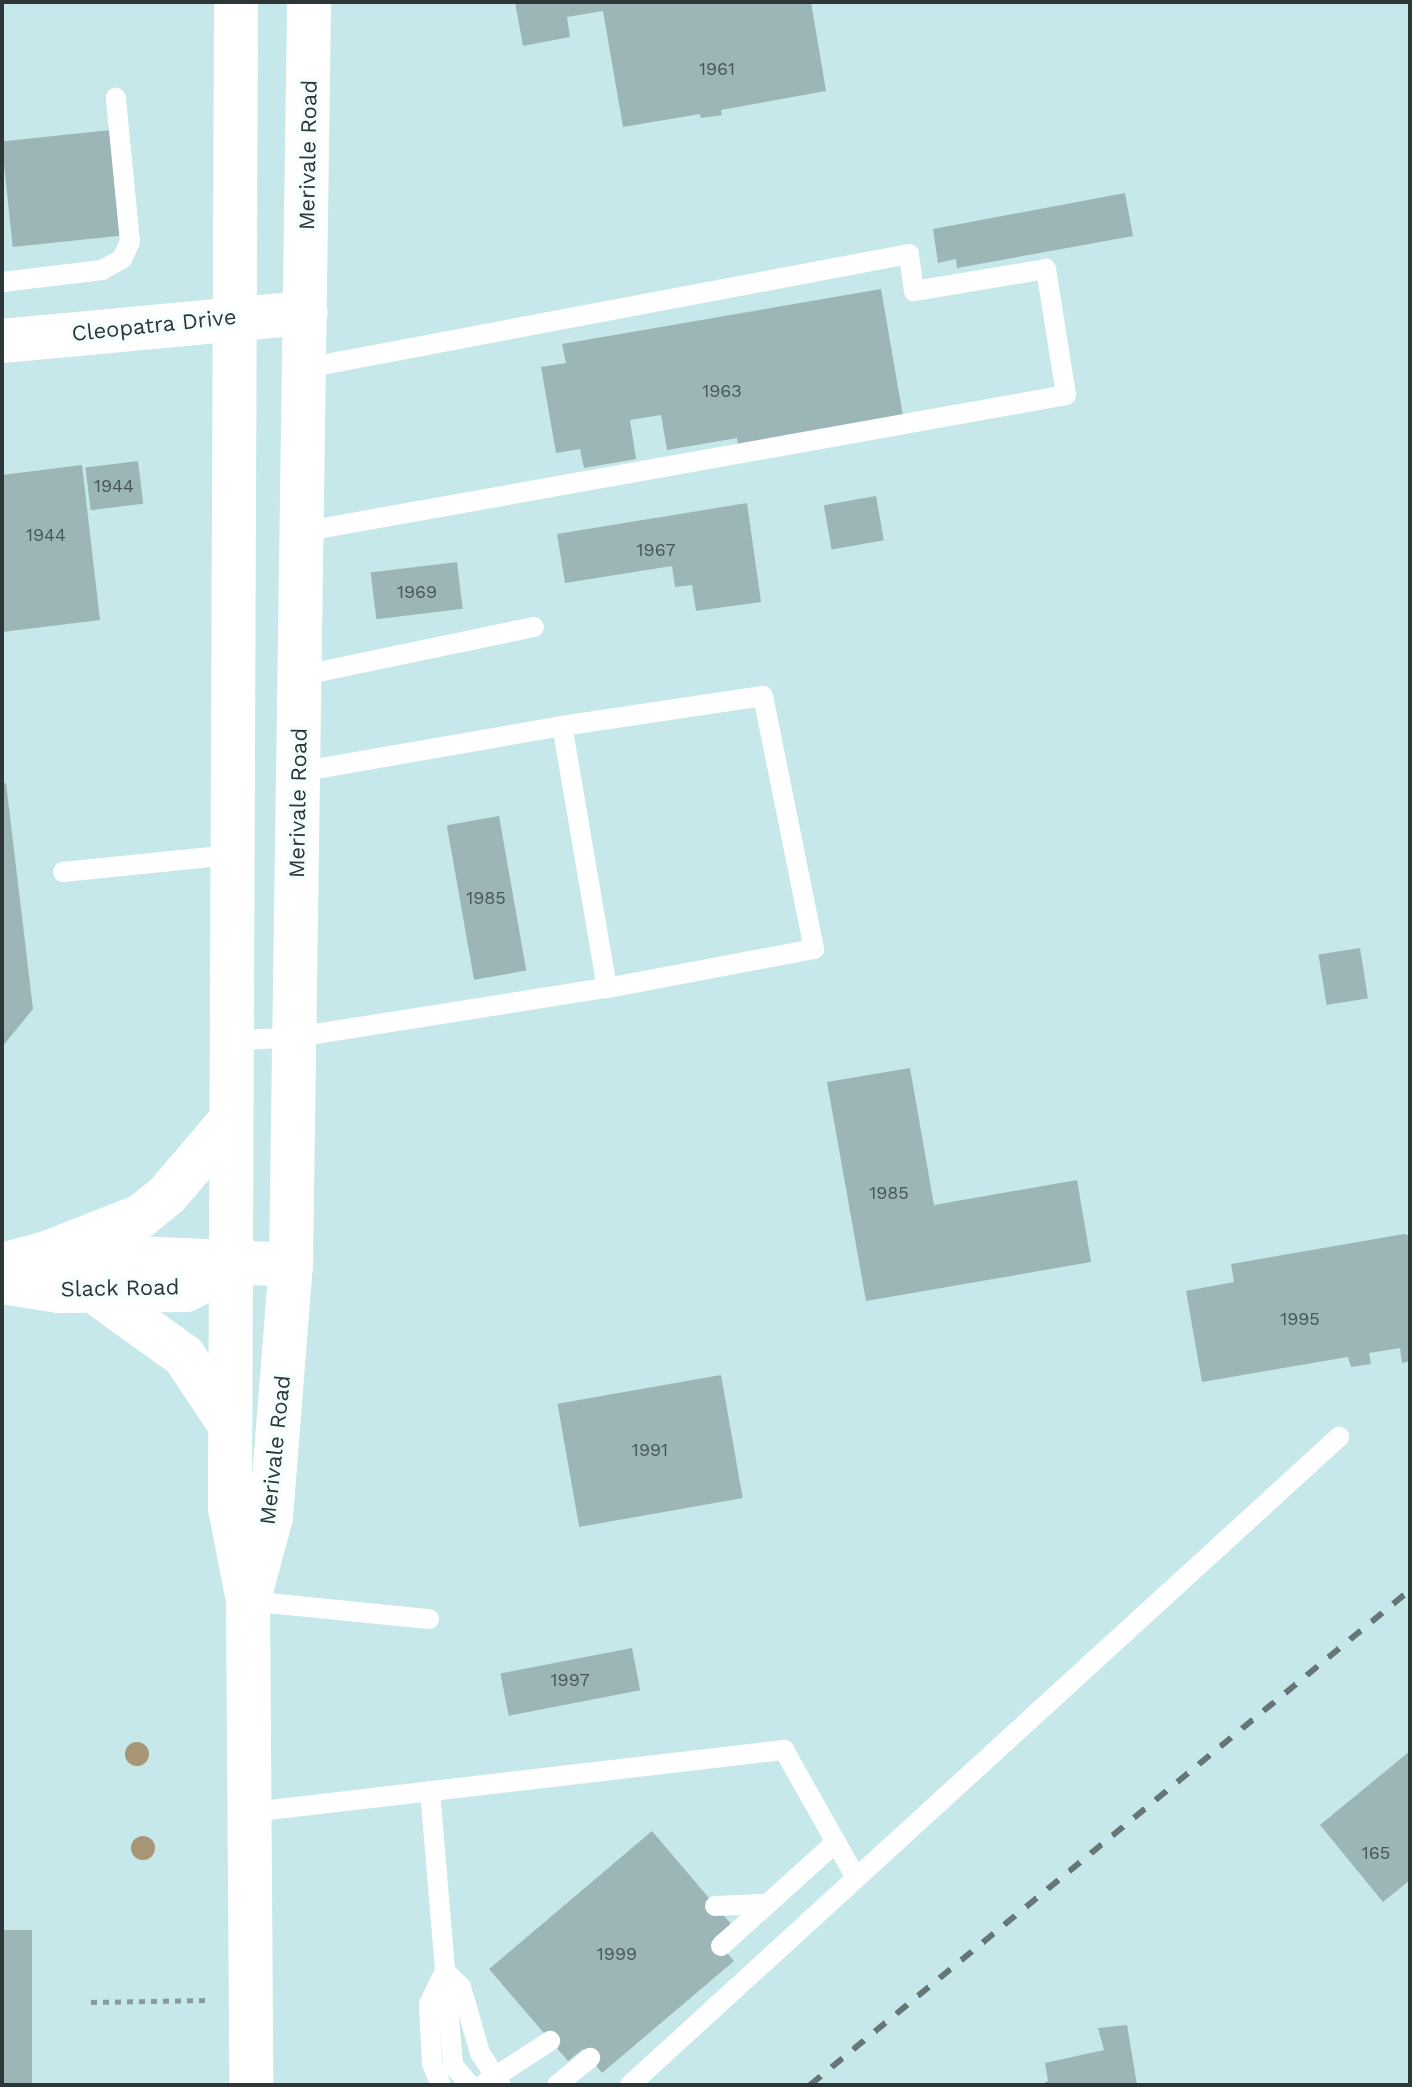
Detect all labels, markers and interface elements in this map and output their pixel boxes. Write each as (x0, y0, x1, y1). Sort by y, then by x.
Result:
house number: 1961 (699, 58, 735, 80)
street label: Merivale Road (293, 80, 323, 230)
street label: Cleopatra Drive (70, 303, 238, 347)
house number: 1963 (702, 380, 742, 402)
house number: 1944 (94, 475, 134, 497)
house number: 1944 (26, 524, 66, 546)
house number: 1967 (637, 539, 675, 561)
house number: 1969 (397, 581, 437, 603)
street label: Merivale Road (283, 728, 313, 878)
house number: 1985 (466, 887, 506, 909)
house number: 1985 (869, 1182, 909, 1204)
street label: Slack Road (60, 1274, 180, 1302)
house number: 1995 (1280, 1308, 1320, 1330)
street label: Merivale Road (254, 1374, 296, 1526)
house number: 1991 (632, 1439, 668, 1461)
house number: 1997 (551, 1669, 589, 1691)
house number: 165 (1362, 1842, 1390, 1864)
house number: 1999 (597, 1943, 637, 1965)

